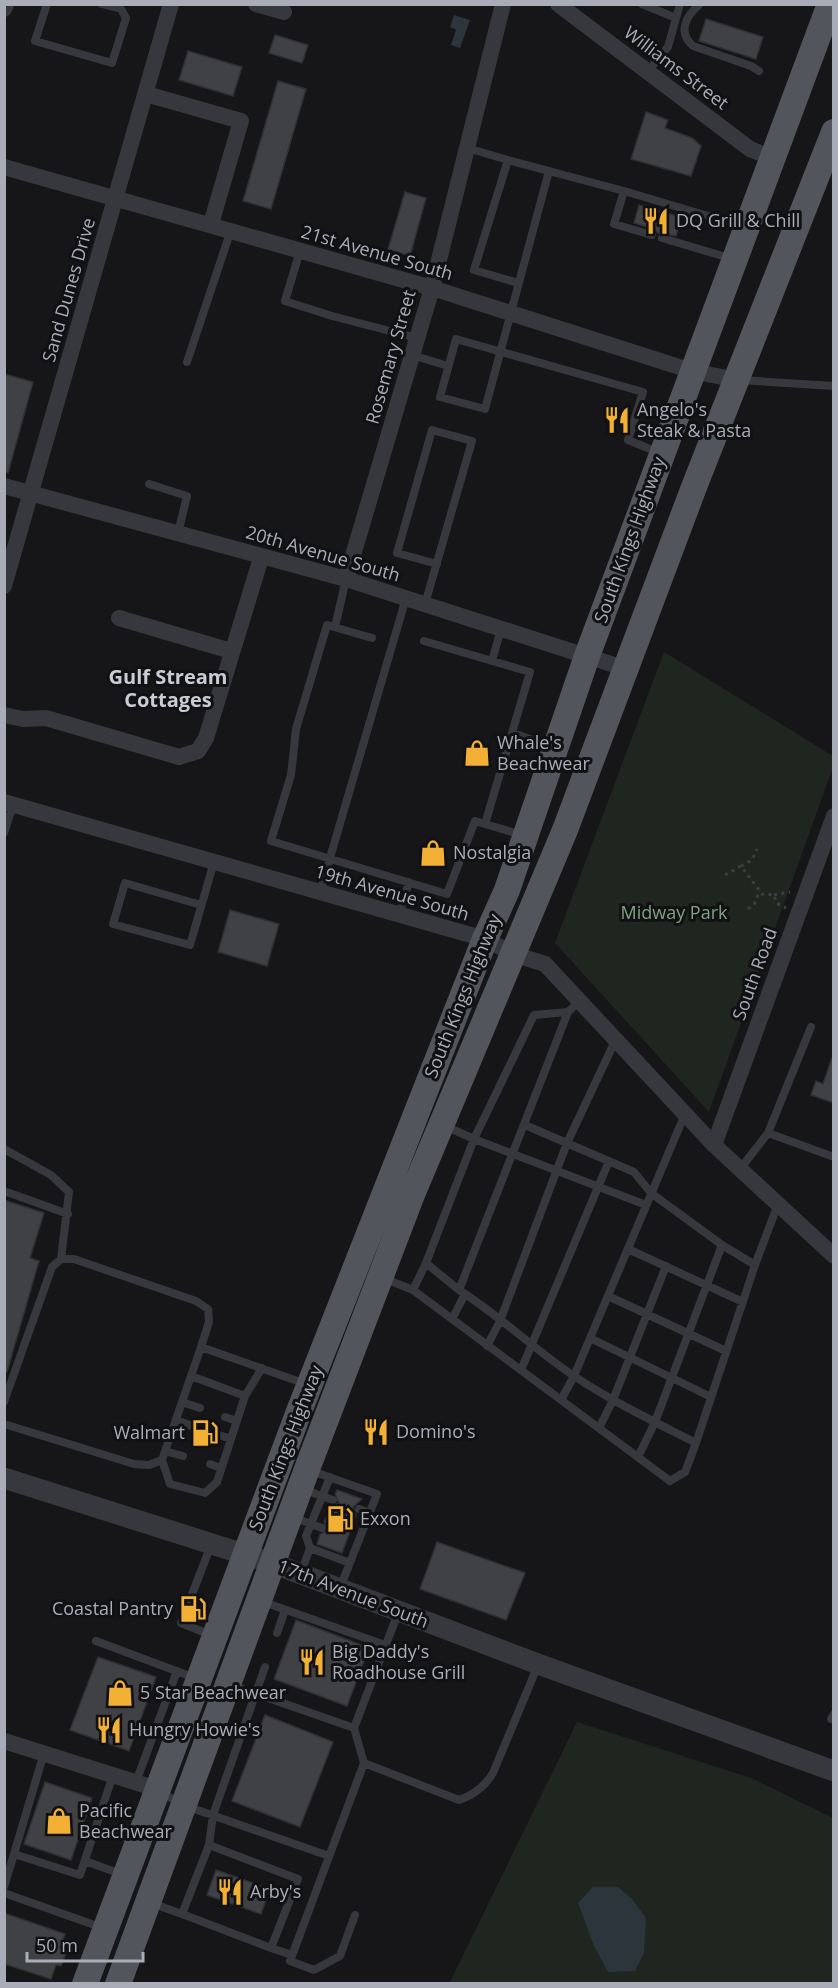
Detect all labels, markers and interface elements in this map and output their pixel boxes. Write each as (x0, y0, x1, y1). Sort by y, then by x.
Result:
street label: Williams Street (619, 20, 734, 114)
restaurant icon: DQ Grill & Chill (641, 206, 671, 236)
place label: DQ Grill & Chill (676, 208, 800, 232)
street label: Sand Dunes Drive (36, 215, 100, 365)
street label: 21st Avenue South (299, 219, 456, 285)
street label: Rosemary Street (359, 287, 421, 427)
place label: Angelo's Steak & Pasta (637, 397, 751, 442)
restaurant icon: Angelo's Steak & Pasta (602, 405, 632, 435)
street label: South Kings Highway (588, 452, 671, 626)
street label: 20th Avenue South (243, 520, 403, 587)
district label: Gulf Stream Cottages (109, 663, 227, 713)
place label: Whale's Beachwear (497, 730, 590, 775)
shop icon: Whale's Beachwear (462, 738, 492, 768)
shop icon: Nostalgia (418, 838, 448, 868)
place label: Nostalgia (453, 840, 531, 864)
street label: 19th Avenue South (312, 859, 472, 926)
park label: Midway Park (620, 900, 728, 924)
street label: South Kings Highway (418, 909, 506, 1081)
street label: South Road (726, 924, 782, 1023)
street label: South Kings Highway (242, 1361, 328, 1534)
restaurant icon: Domino's (361, 1417, 391, 1447)
fuel station icon: Walmart (190, 1418, 220, 1448)
place label: Domino's (396, 1419, 476, 1443)
place label: Walmart (113, 1420, 185, 1444)
fuel station icon: Exxon (325, 1504, 355, 1534)
place label: Exxon (360, 1506, 411, 1530)
street label: 17th Avenue South (275, 1553, 432, 1633)
fuel station icon: Coastal Pantry (178, 1594, 208, 1624)
place label: Coastal Pantry (52, 1596, 174, 1620)
place label: Big Daddy's Roadhouse Grill (332, 1639, 465, 1684)
restaurant icon: Big Daddy's Roadhouse Grill (297, 1647, 327, 1677)
shop icon: 5 Star Beachwear (105, 1678, 135, 1708)
place label: 5 Star Beachwear (140, 1680, 287, 1704)
restaurant icon: Hungry Howie's (94, 1715, 124, 1745)
place label: Hungry Howie's (129, 1717, 260, 1741)
place label: Pacific Beachwear (79, 1798, 172, 1843)
shop icon: Pacific Beachwear (44, 1806, 74, 1836)
restaurant icon: Arby's (215, 1877, 245, 1907)
place label: Arby's (250, 1879, 301, 1903)
scale bar (27, 1925, 142, 1963)
text: 50 m (36, 1933, 78, 1957)

